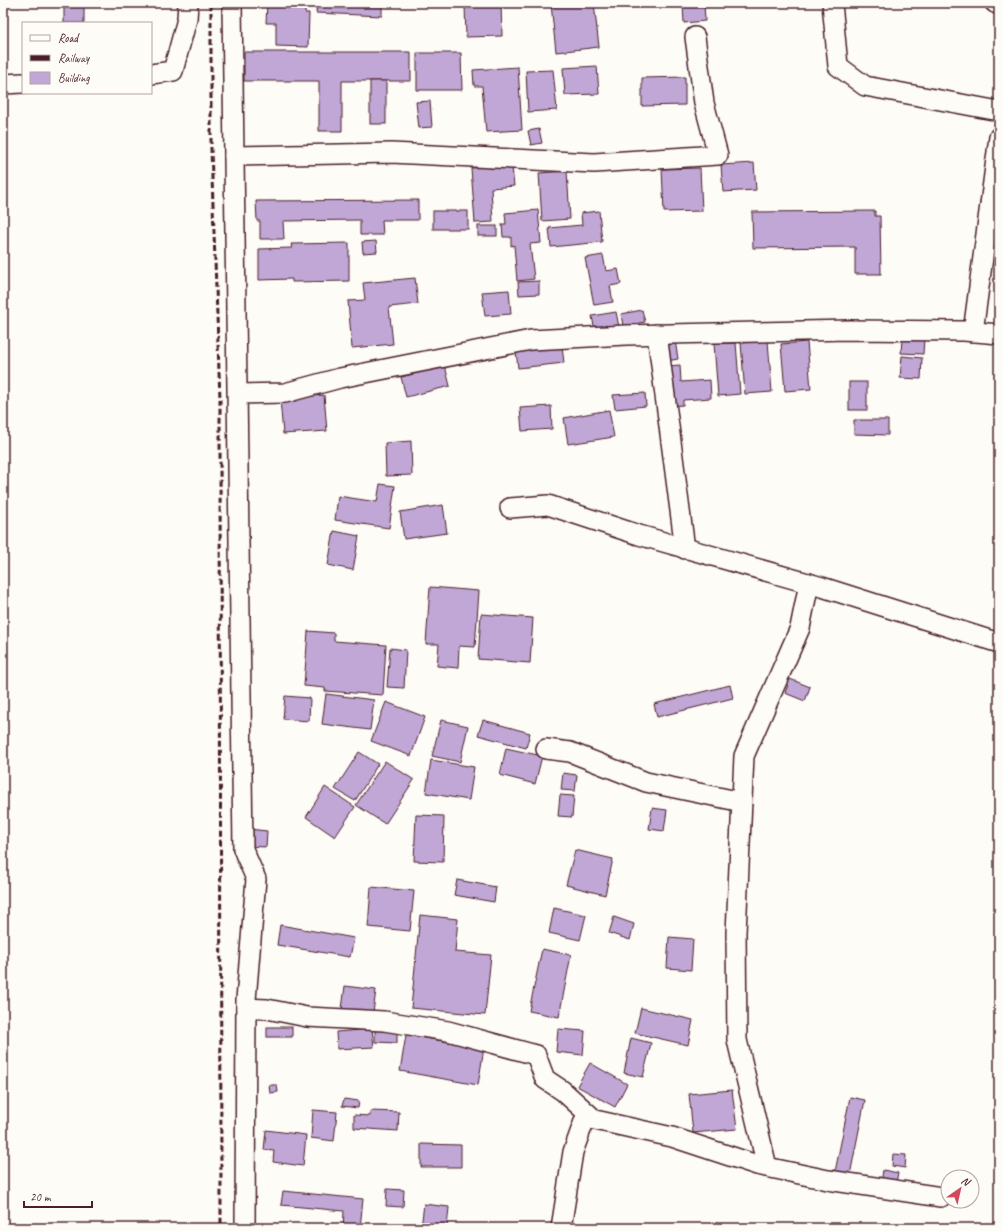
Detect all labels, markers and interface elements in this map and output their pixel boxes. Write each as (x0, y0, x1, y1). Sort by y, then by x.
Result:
legend (22, 22, 152, 94)
text: Road (58, 30, 80, 46)
text: Railway (58, 50, 90, 66)
text: Building (58, 70, 90, 86)
north arrow (940, 1169, 980, 1209)
text: N (959, 1173, 974, 1190)
scale bar (24, 1183, 92, 1209)
text: 20 m (30, 1189, 52, 1205)

